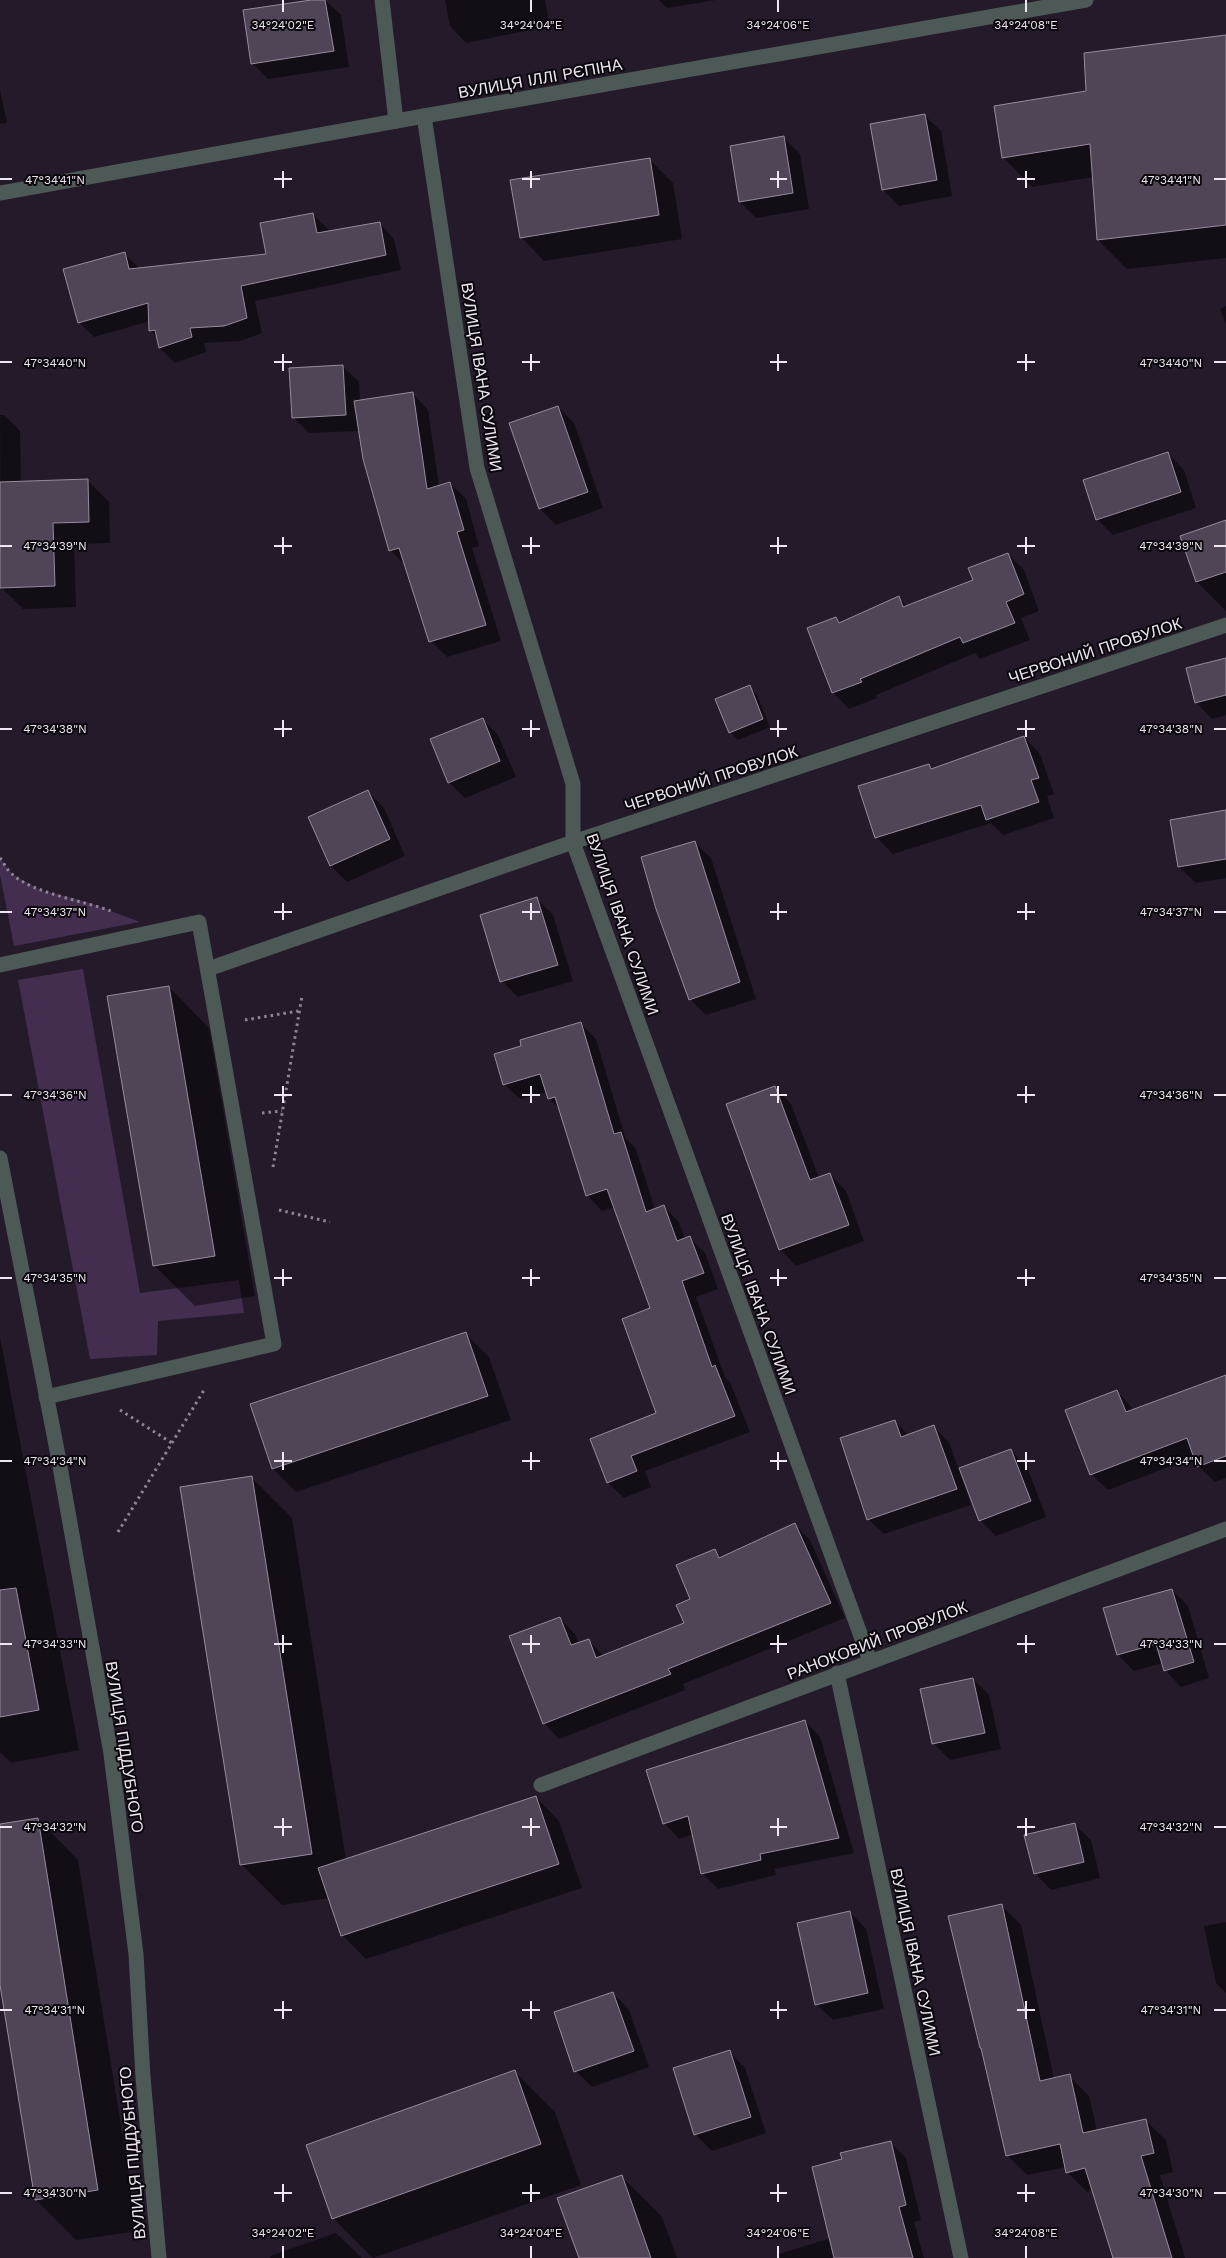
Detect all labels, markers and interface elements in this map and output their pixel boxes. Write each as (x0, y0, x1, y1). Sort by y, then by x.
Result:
text: 34°24'02"E (252, 18, 315, 32)
text: 34°24'04"E (500, 18, 563, 32)
text: 34°24'06"E (746, 18, 810, 32)
text: 34°24'08"E (994, 18, 1058, 32)
street label: ВУЛИЦЯ ІЛЛІ РЄПІНА (457, 55, 624, 102)
text: 47°34'41"N (25, 173, 85, 187)
text: 47°34'41"N (1141, 173, 1201, 187)
street label: ВУЛИЦЯ ІВАНА СУЛИМИ (457, 281, 506, 473)
text: 47°34'40"N (24, 356, 86, 370)
text: 47°34'40"N (1140, 356, 1202, 370)
text: 47°34'39"N (23, 539, 87, 553)
text: 47°34'39"N (1139, 539, 1203, 553)
street label: ЧЕРВОНИЙ ПРОВУЛОК (1006, 613, 1185, 687)
text: 47°34'38"N (23, 722, 87, 736)
text: 47°34'38"N (1139, 722, 1203, 736)
street label: ЧЕРВОНИЙ ПРОВУЛОК (622, 741, 801, 815)
street label: ВУЛИЦЯ ІВАНА СУЛИМИ (582, 831, 663, 1018)
text: 47°34'37"N (24, 905, 86, 919)
text: 47°34'37"N (1140, 905, 1202, 919)
text: 47°34'36"N (23, 1088, 87, 1102)
text: 47°34'36"N (1139, 1088, 1203, 1102)
street label: ВУЛИЦЯ ІВАНА СУЛИМИ (717, 1211, 800, 1397)
text: 47°34'35"N (23, 1271, 87, 1285)
text: 47°34'35"N (1139, 1271, 1203, 1285)
text: 47°34'34"N (24, 1454, 86, 1468)
text: 47°34'34"N (1140, 1454, 1202, 1468)
street label: РАНОКОВИЙ ПРОВУЛОК (784, 1597, 971, 1684)
text: 47°34'33"N (23, 1637, 87, 1651)
text: 47°34'33"N (1139, 1637, 1203, 1651)
street label: ВУЛИЦЯ ПІДДУБНОГО (102, 1660, 147, 1834)
text: 47°34'32"N (23, 1820, 87, 1834)
text: 47°34'32"N (1139, 1820, 1203, 1834)
street label: ВУЛИЦЯ ІВАНА СУЛИМИ (886, 1867, 945, 2058)
text: 47°34'31"N (25, 2003, 85, 2017)
text: 47°34'31"N (1141, 2003, 1201, 2017)
street label: ВУЛИЦЯ ПІДДУБНОГО (115, 2066, 150, 2240)
text: 47°34'30"N (23, 2186, 87, 2200)
text: 47°34'30"N (1139, 2186, 1203, 2200)
text: 34°24'02"E (252, 2226, 315, 2240)
text: 34°24'04"E (500, 2226, 563, 2240)
text: 34°24'06"E (746, 2226, 810, 2240)
text: 34°24'08"E (994, 2226, 1058, 2240)

